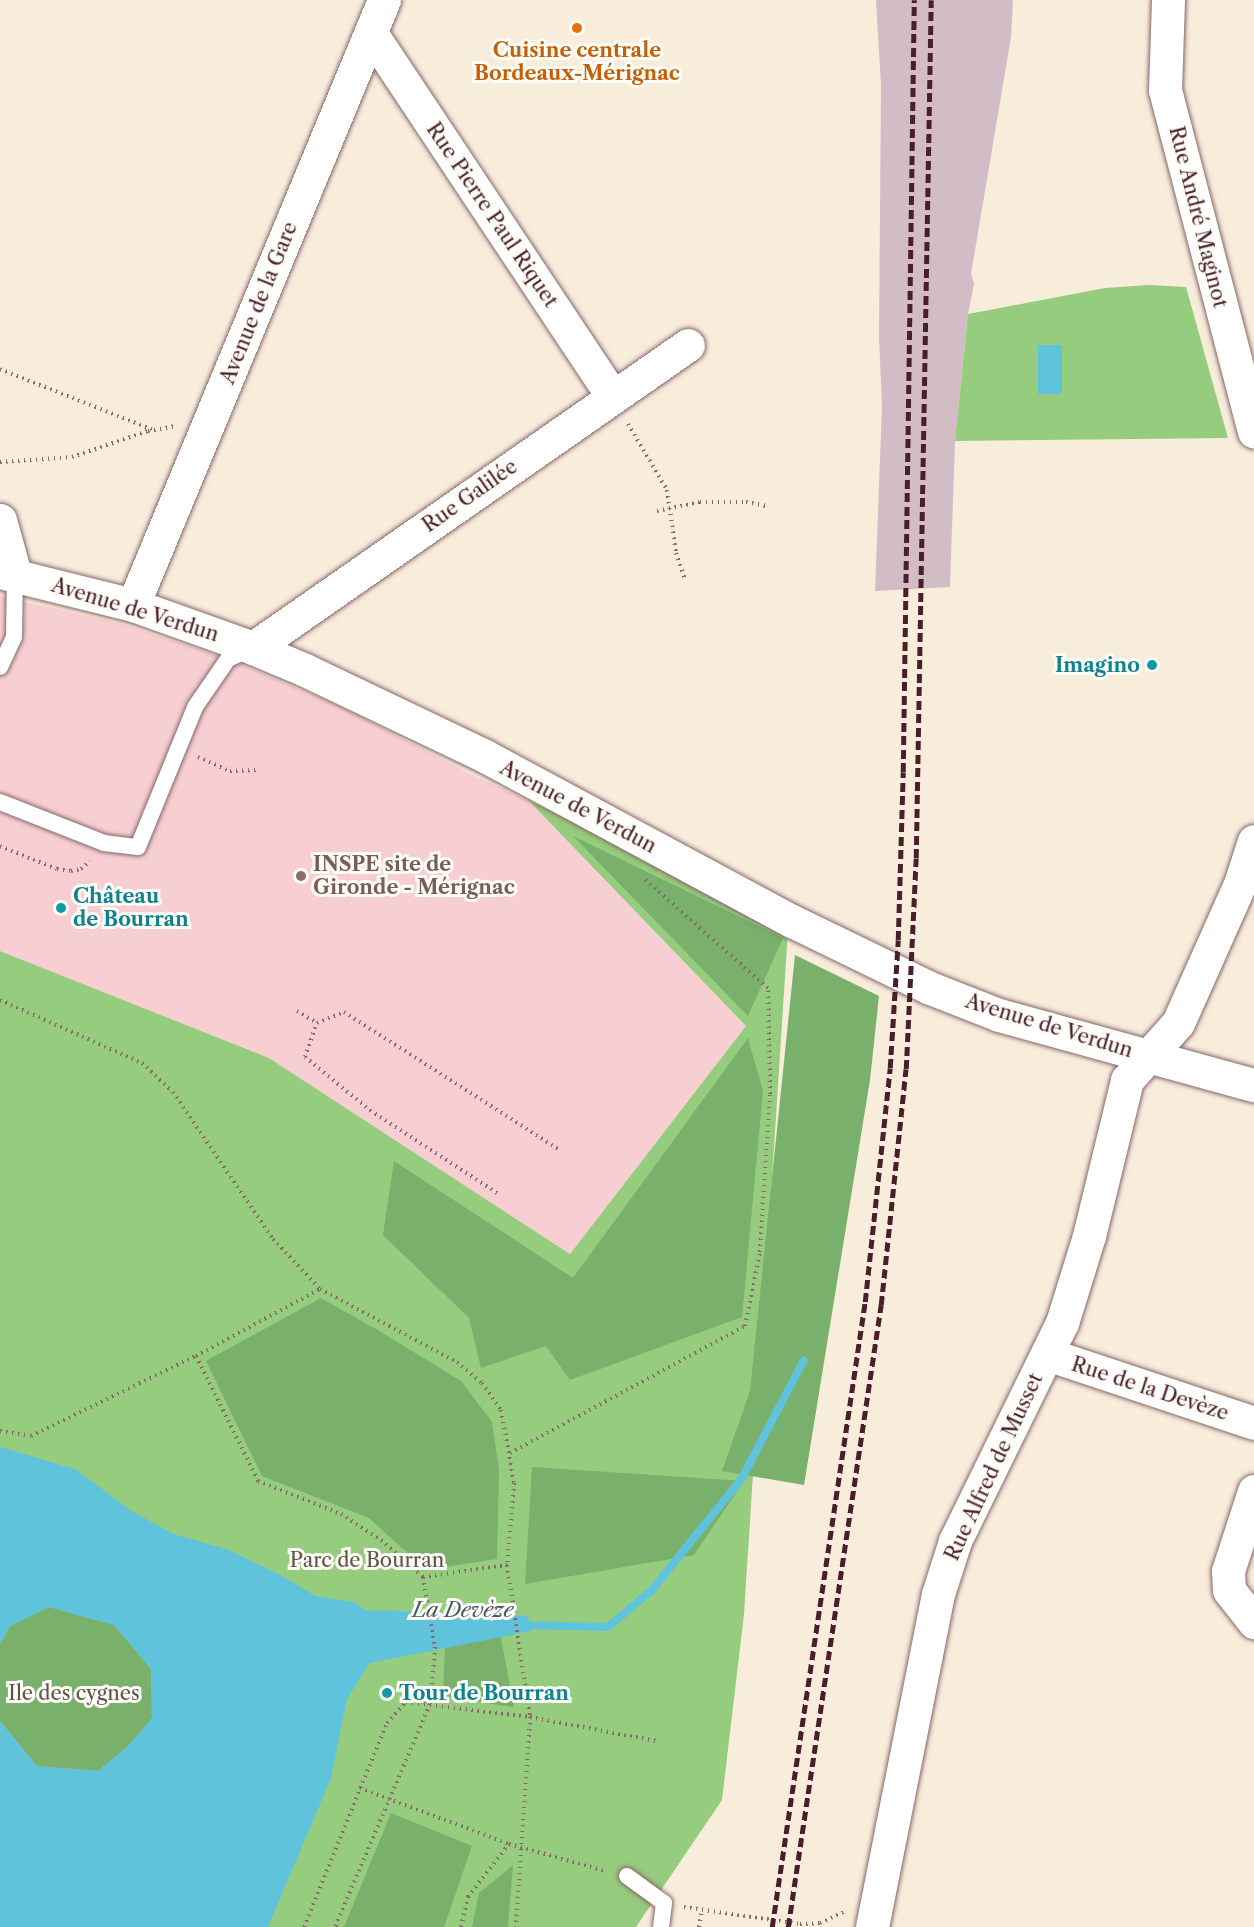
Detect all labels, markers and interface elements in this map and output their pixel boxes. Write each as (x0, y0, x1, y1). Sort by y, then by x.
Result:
marker: Cuisine centrale Bordeaux-Mérignac (570, 21, 584, 35)
place label: Cuisine centrale Bordeaux-Mérignac (474, 38, 680, 85)
street label: Rue Pierre Paul Riquet (421, 118, 563, 312)
street label: Rue André Maginot (1164, 123, 1232, 311)
street label: Avenue de la Gare (215, 218, 303, 388)
street label: Rue Galilée (418, 454, 522, 538)
street label: Avenue de Verdun (48, 573, 222, 647)
place label: Imagino (1055, 653, 1140, 677)
marker: Imagino (1145, 658, 1159, 672)
street label: Avenue de Verdun (495, 756, 661, 858)
place label: INSPE site de Gironde - Mérignac (313, 852, 515, 899)
marker: INSPE site de Gironde - Mérignac (294, 869, 308, 883)
place label: Château de Bourran (73, 885, 189, 932)
marker: Château de Bourran (54, 901, 68, 915)
street label: Avenue de Verdun (962, 989, 1136, 1063)
street label: Rue de la Devèze (1068, 1352, 1232, 1426)
street label: Rue Alfred de Musset (940, 1369, 1048, 1565)
park label: Parc de Bourran (290, 1548, 444, 1572)
water label: La Devèze (412, 1597, 514, 1623)
park label: Ile des cygnes (8, 1681, 140, 1705)
place label: Tour de Bourran (399, 1681, 569, 1705)
marker: Tour de Bourran (380, 1686, 394, 1700)

